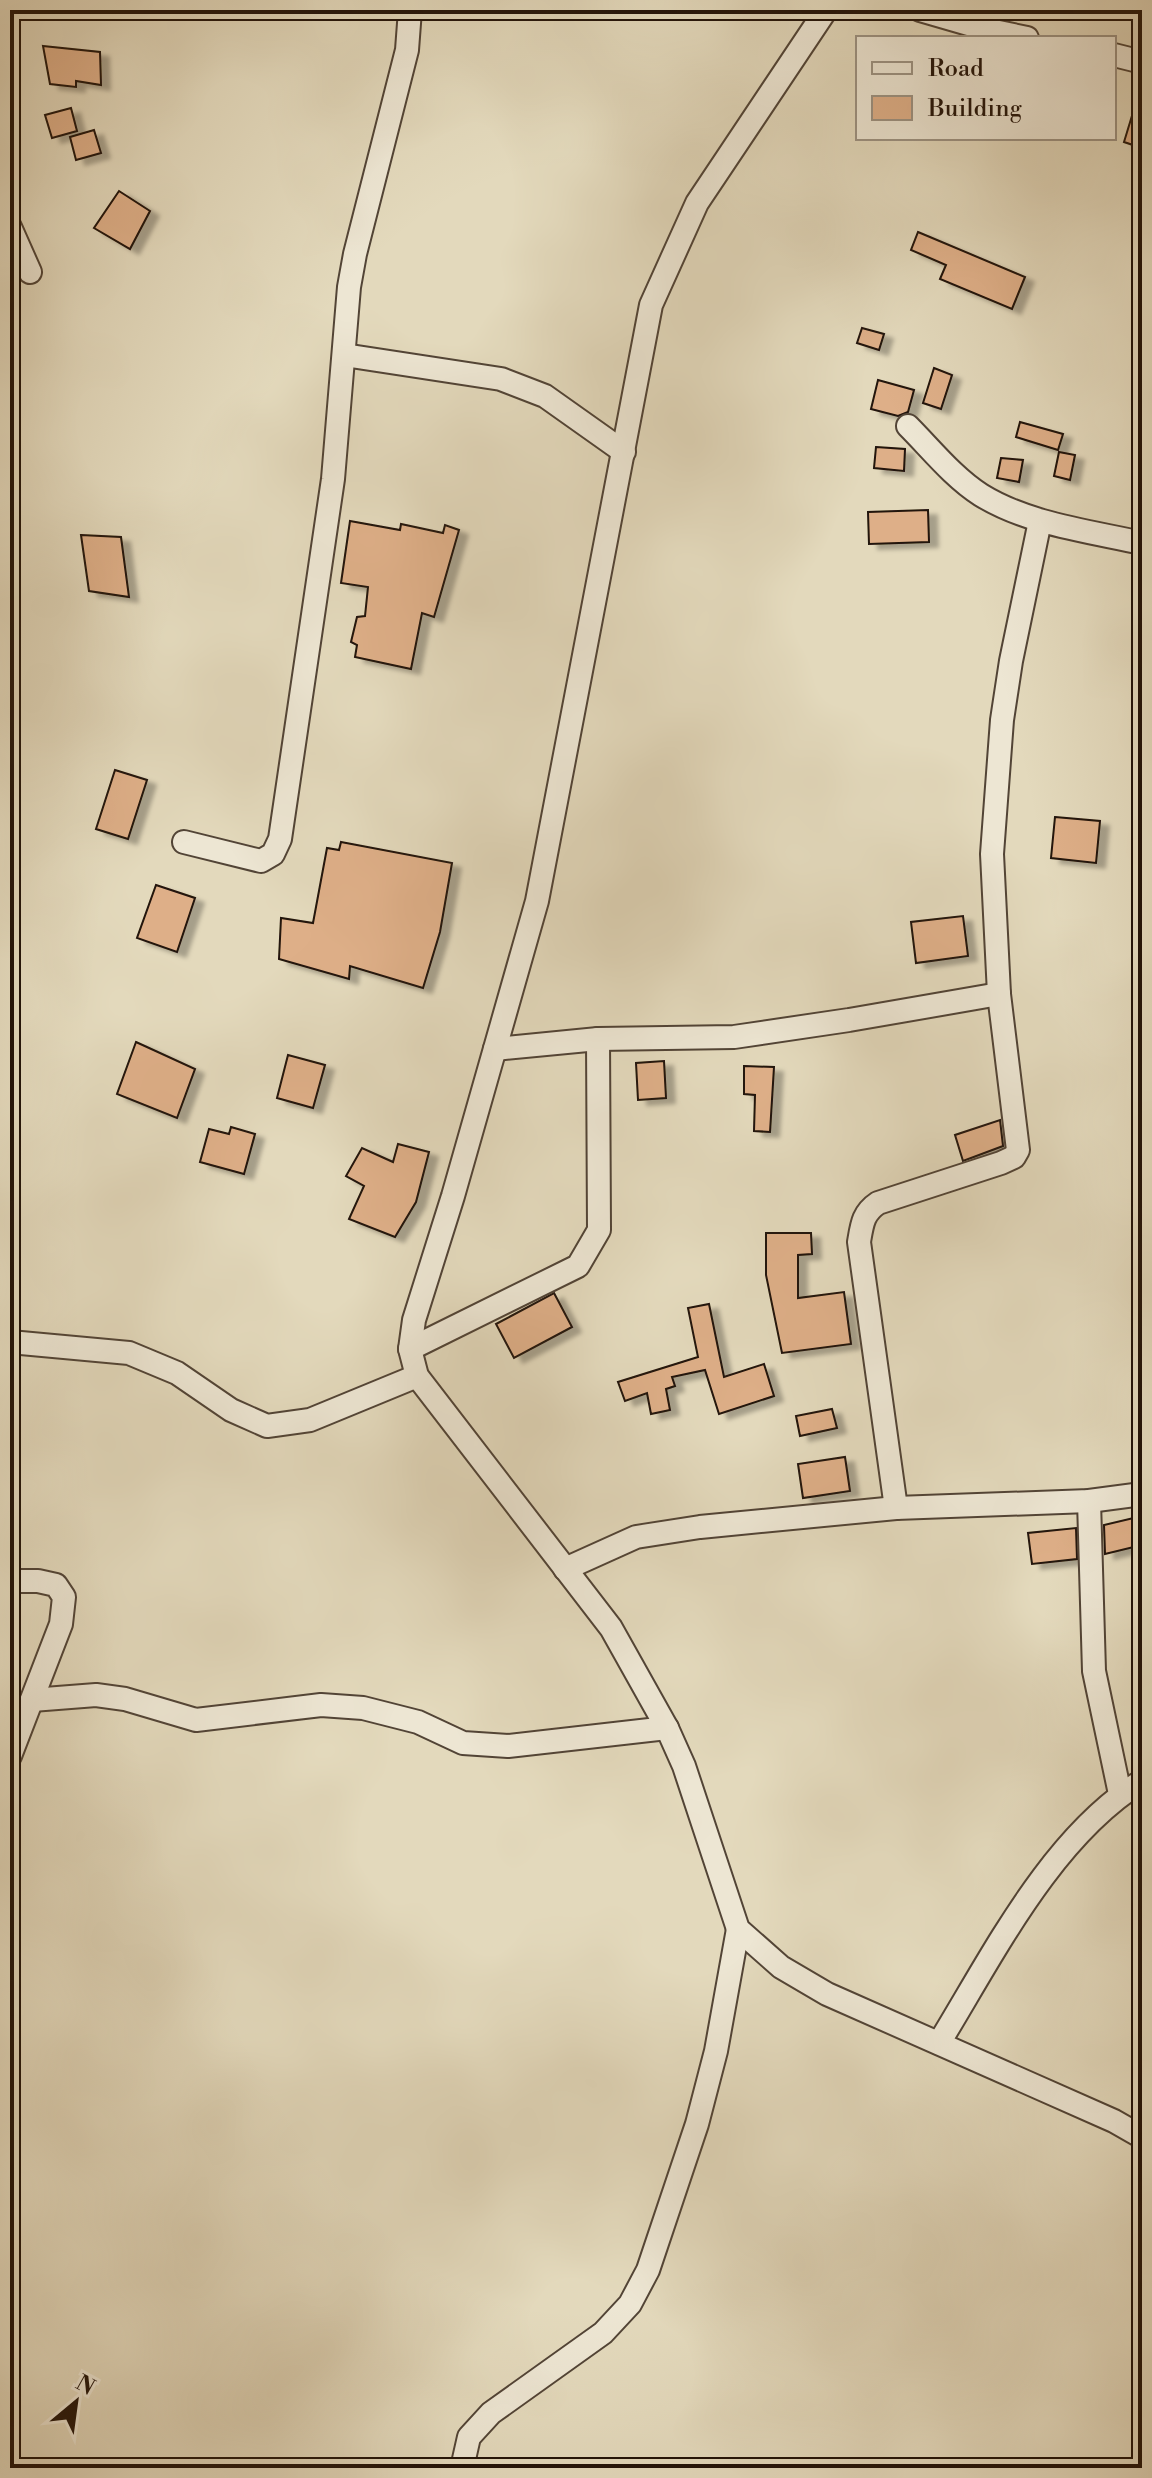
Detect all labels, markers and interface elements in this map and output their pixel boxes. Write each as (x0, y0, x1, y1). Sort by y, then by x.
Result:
legend (856, 36, 1116, 140)
text: Road (928, 54, 984, 84)
text: Building (927, 94, 1022, 124)
north arrow (36, 2362, 116, 2442)
text: N (71, 2370, 100, 2402)

